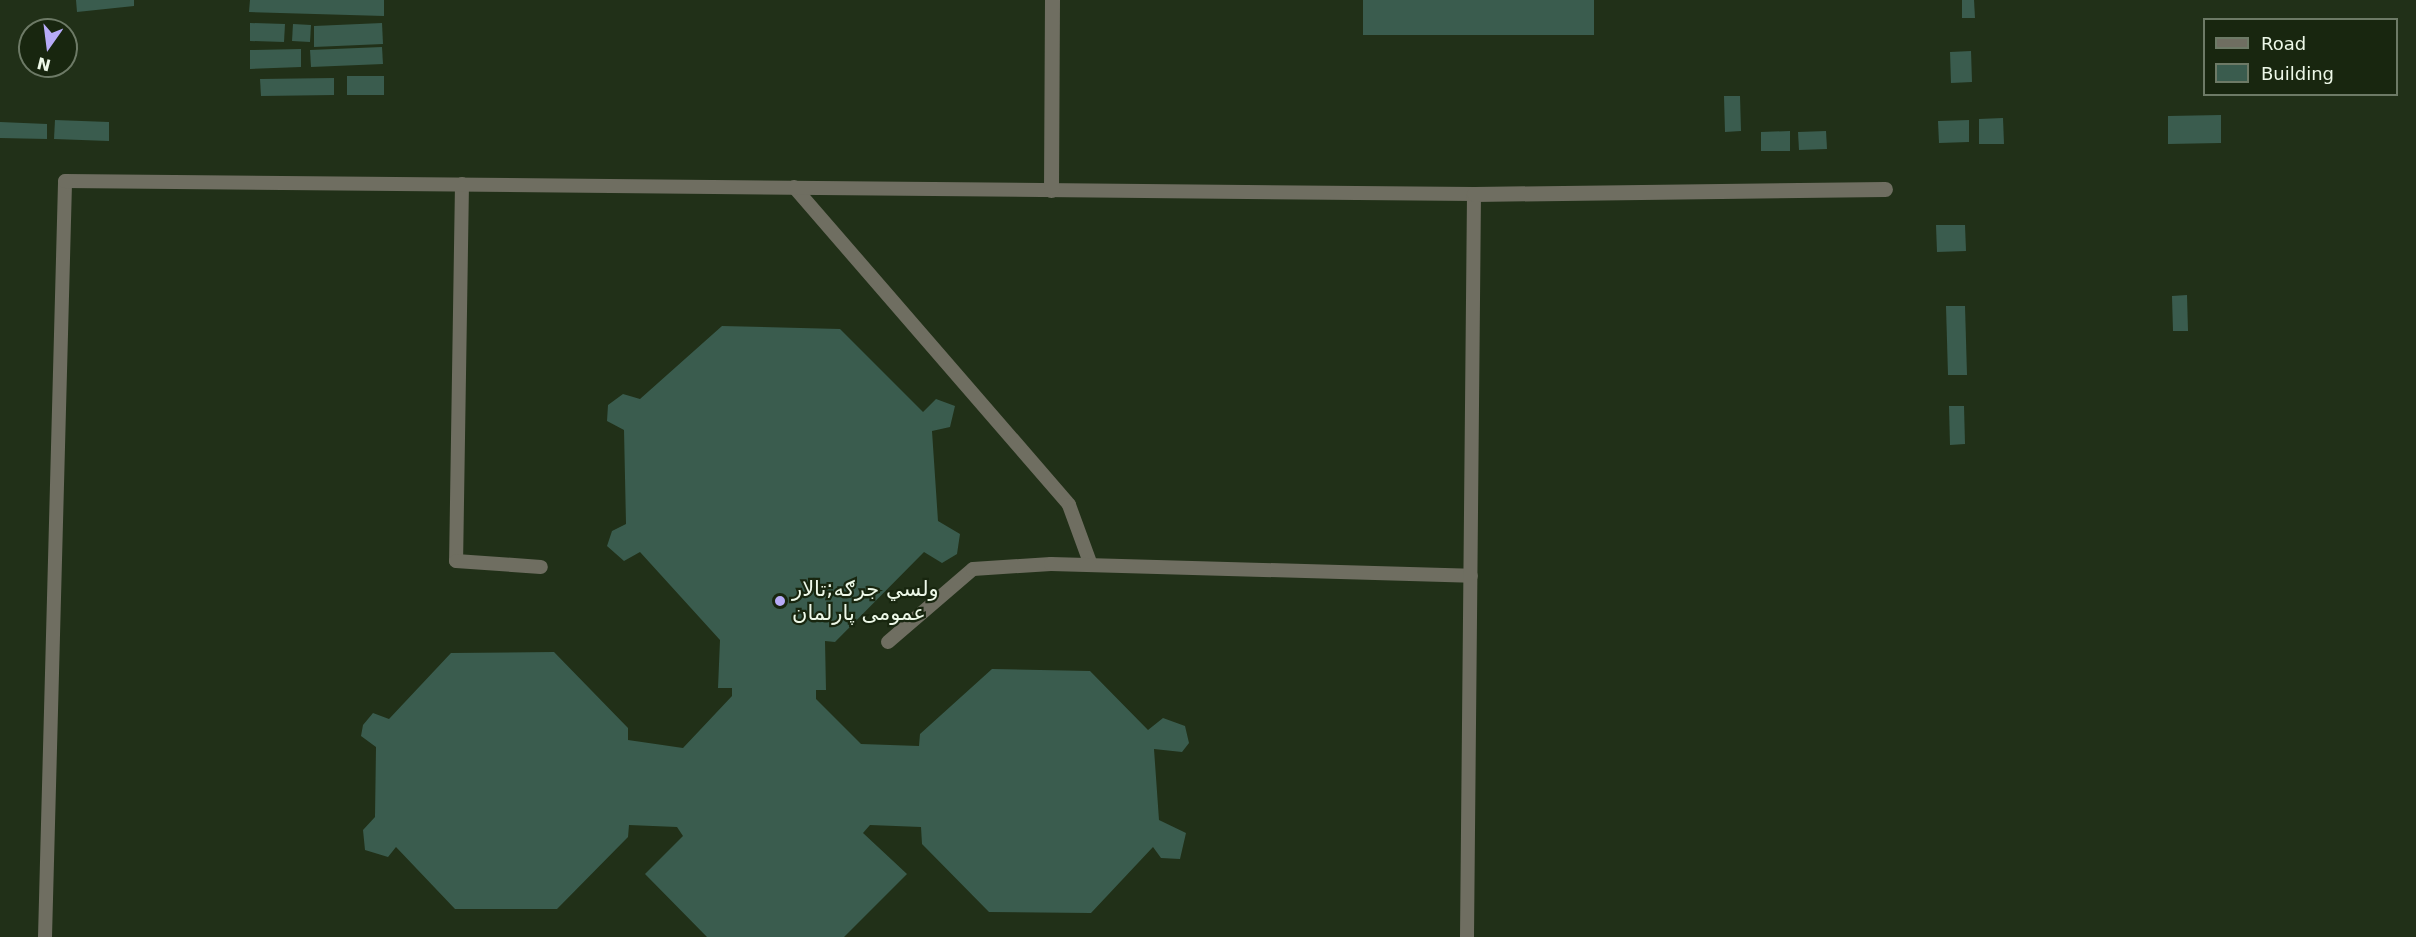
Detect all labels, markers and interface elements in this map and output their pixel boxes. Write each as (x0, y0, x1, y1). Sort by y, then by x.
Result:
north arrow (18, 18, 78, 78)
legend (2203, 18, 2398, 96)
text: Road (2261, 33, 2306, 54)
text: N (35, 53, 53, 75)
text: Building (2261, 63, 2334, 84)
place label: ولسي جرګه;تالار عمومی پارلمان (792, 576, 939, 626)
marker: ولسي جرګه;تالار عمومی پارلمان (773, 594, 787, 608)

